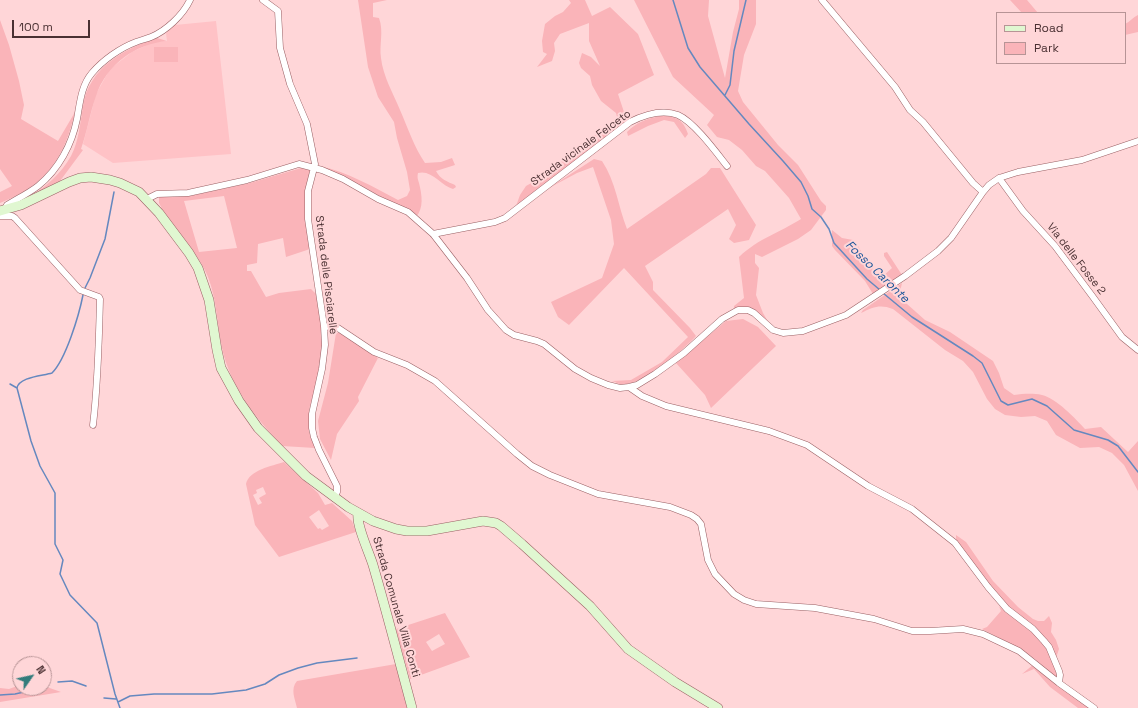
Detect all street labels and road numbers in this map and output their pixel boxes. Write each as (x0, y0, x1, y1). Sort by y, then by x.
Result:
street label: Strada vicinale Felceto (528, 107, 634, 189)
street label: Strada delle Pisciarelle (312, 215, 340, 335)
street label: Via delle Fosse 2 (1044, 221, 1108, 297)
street label: Strada Comunale Villa Conti (370, 535, 422, 679)

